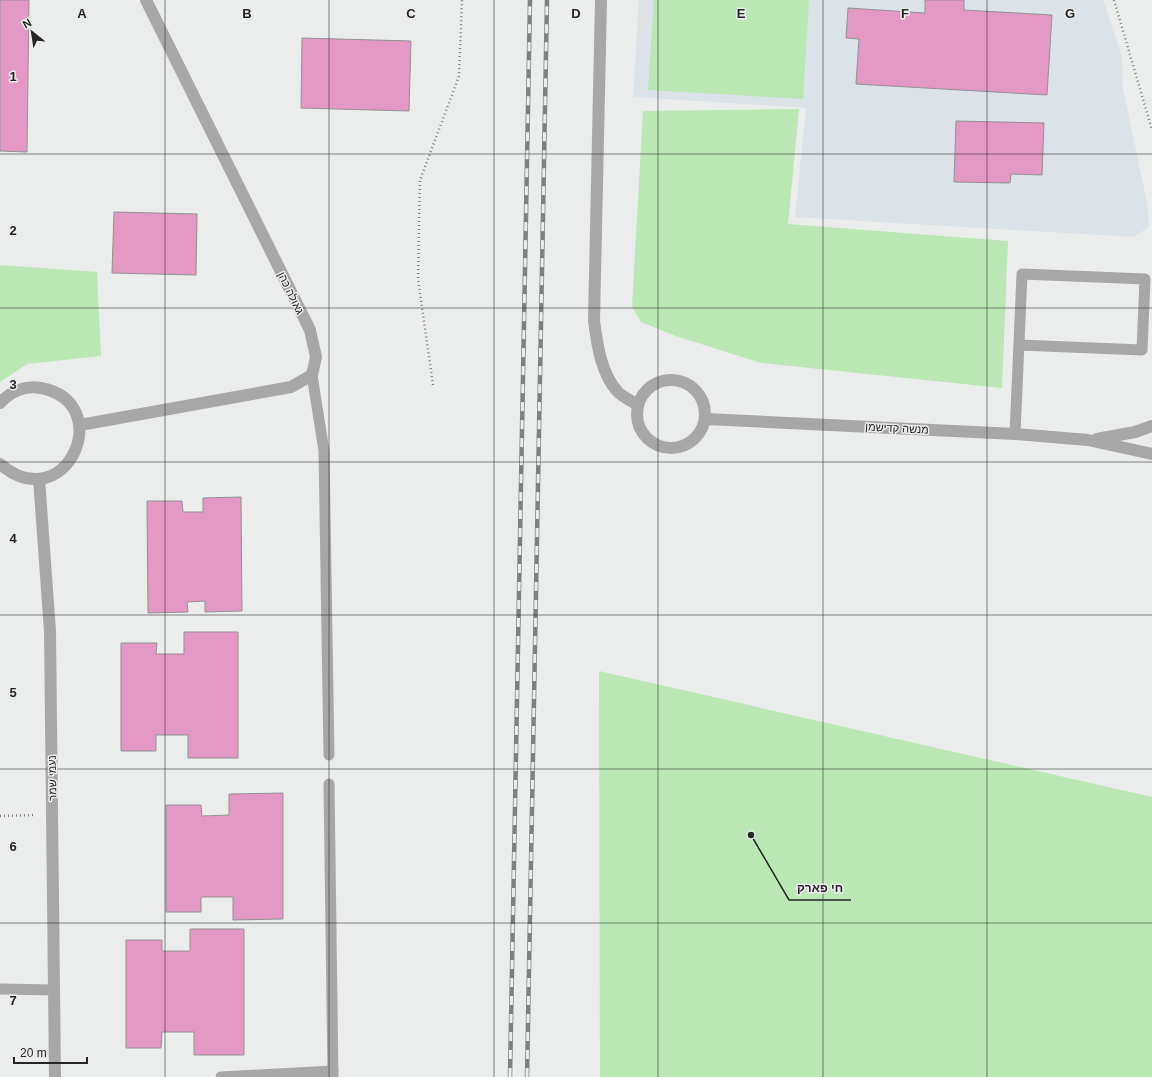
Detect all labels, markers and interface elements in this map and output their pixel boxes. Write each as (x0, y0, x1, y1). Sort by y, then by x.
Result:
text: A (77, 6, 87, 21)
text: B (242, 6, 252, 21)
text: C (406, 6, 416, 21)
text: D (571, 6, 581, 21)
text: E (737, 6, 746, 21)
text: F (901, 6, 909, 21)
text: G (1065, 6, 1075, 21)
north arrow (12, 12, 52, 52)
text: N (21, 16, 33, 31)
text: 1 (9, 69, 17, 84)
text: 2 (9, 223, 17, 238)
street label: גאולה כהן (276, 270, 307, 316)
text: 3 (9, 377, 17, 392)
street label: מנשה קדישמן (865, 420, 929, 436)
text: 4 (9, 531, 17, 546)
text: 5 (9, 685, 17, 700)
street label: נעמי שמר (46, 755, 58, 801)
text: 6 (9, 839, 17, 854)
callout: חי פארק (789, 876, 851, 900)
text: חי פארק (797, 881, 843, 895)
text: 7 (9, 993, 17, 1008)
scale bar (14, 1039, 87, 1065)
text: 20 m (20, 1046, 47, 1060)

